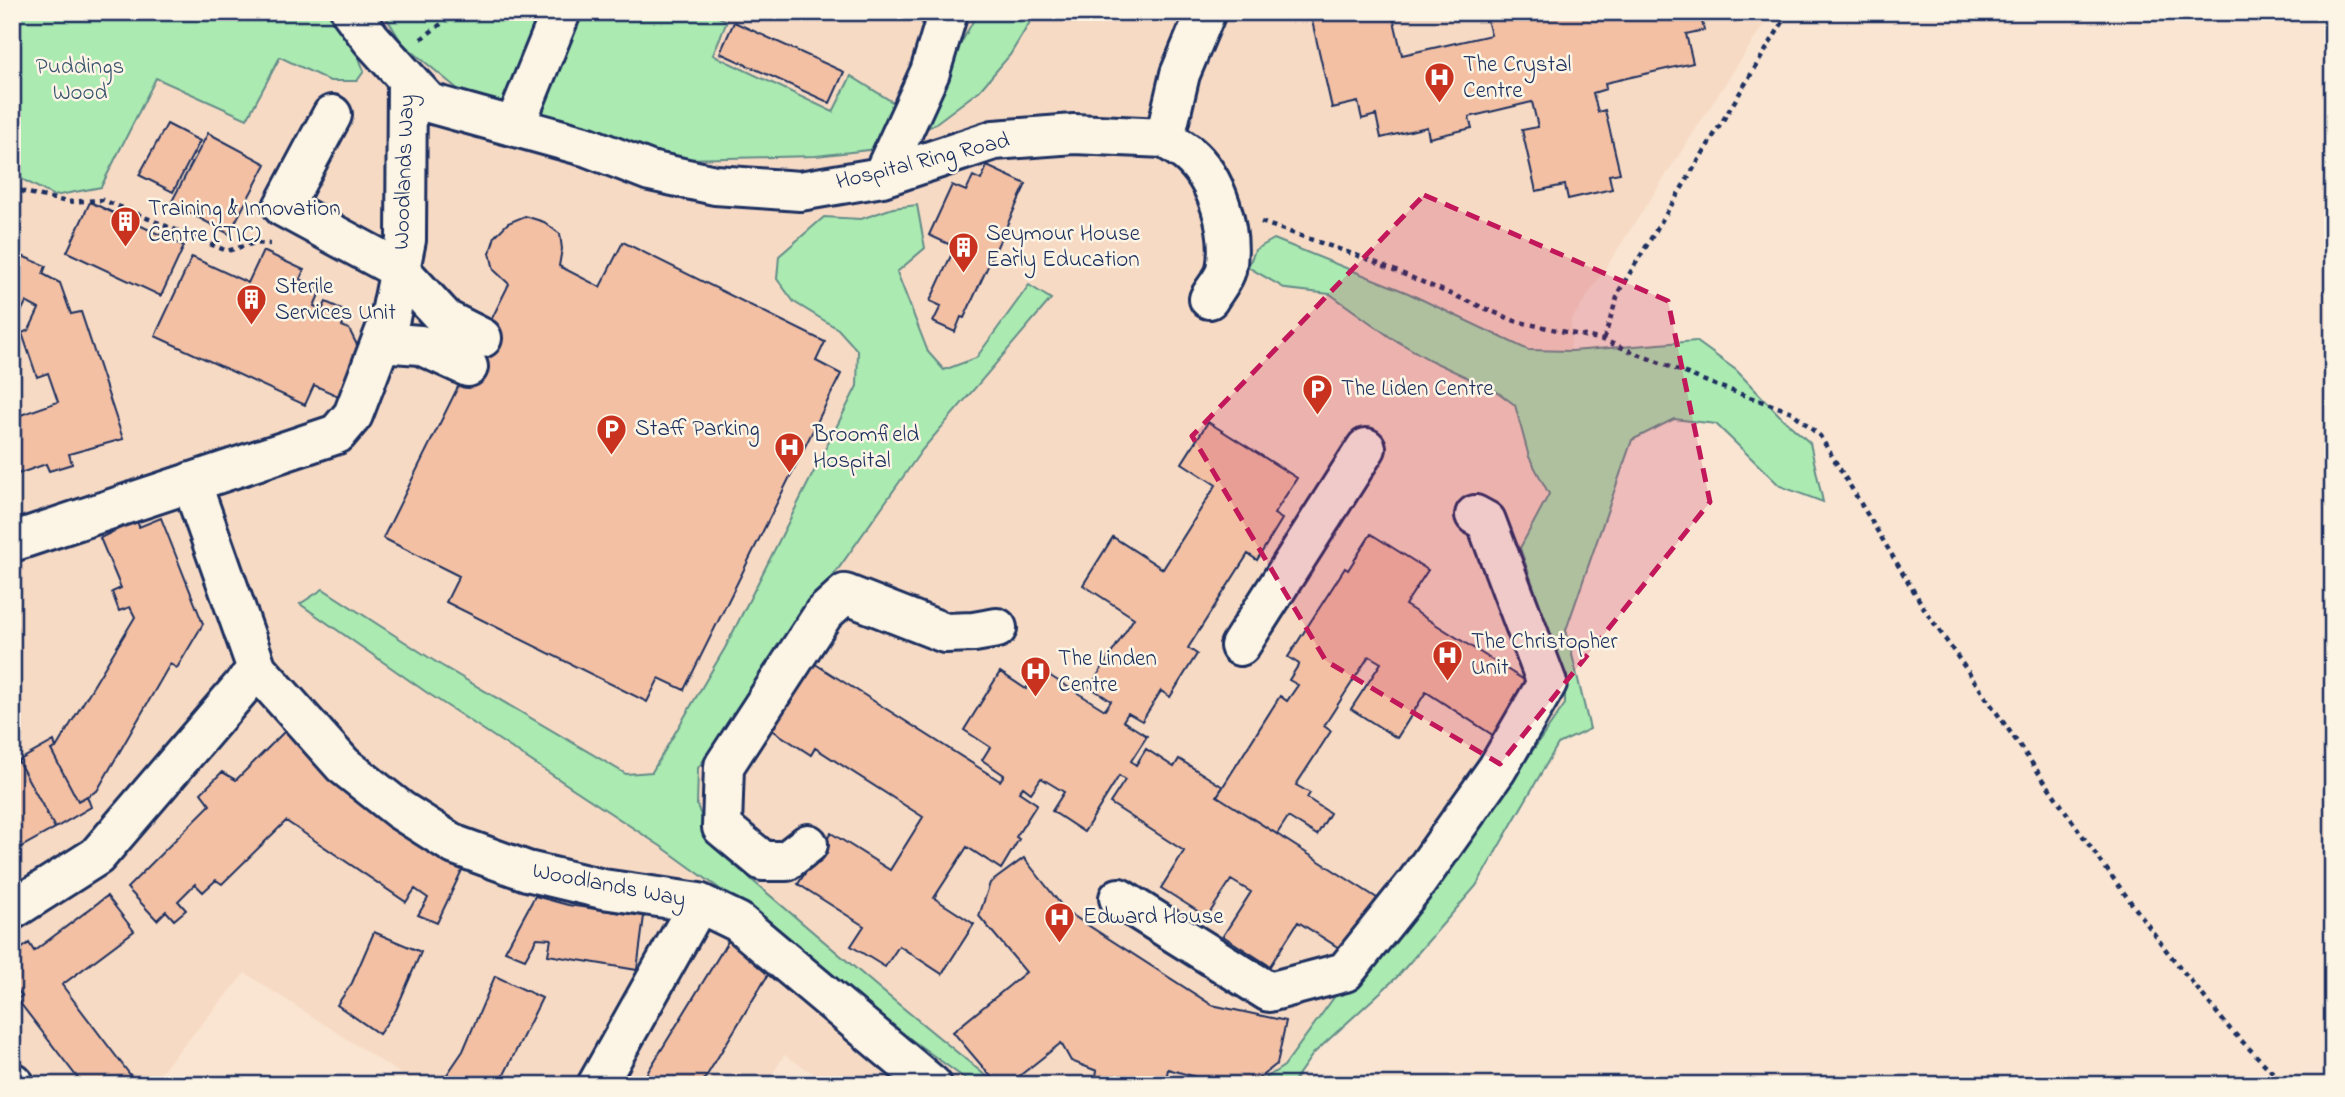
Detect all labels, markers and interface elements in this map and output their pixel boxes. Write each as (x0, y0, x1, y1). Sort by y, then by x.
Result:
place label: The Crystal Centre (1463, 49, 1571, 108)
park label: Puddings Wood (36, 51, 124, 110)
hospital icon: The Crystal Centre (1423, 61, 1457, 105)
street label: Woodlands Way (386, 94, 426, 250)
street label: Hospital Ring Road (833, 124, 1014, 200)
place label: Training & Innovation Centre (TIC) (148, 193, 341, 252)
building icon: Training & Innovation Centre (TIC) (108, 205, 142, 249)
place label: Seymour House Early Education (986, 218, 1141, 279)
building icon: Seymour House Early Education (946, 230, 980, 274)
place label: Sterile Services Unit (275, 271, 396, 330)
building icon: Sterile Services Unit (235, 283, 269, 327)
parking icon: The Liden Centre (1301, 372, 1335, 416)
place label: The Liden Centre (1341, 373, 1494, 406)
parking icon: Staff Parking (595, 412, 629, 456)
place label: Staff Parking (635, 413, 760, 447)
place label: Broomfield Hospital (812, 419, 919, 478)
hospital icon: Broomfield Hospital (773, 431, 807, 475)
place label: The Christopher Unit (1471, 626, 1618, 685)
hospital icon: The Christopher Unit (1431, 638, 1465, 682)
place label: The Linden Centre (1058, 643, 1157, 702)
hospital icon: The Linden Centre (1018, 655, 1052, 699)
street label: Woodlands Way (529, 855, 689, 919)
hospital icon: Edward House (1043, 900, 1077, 944)
place label: Edward House (1083, 901, 1224, 934)

